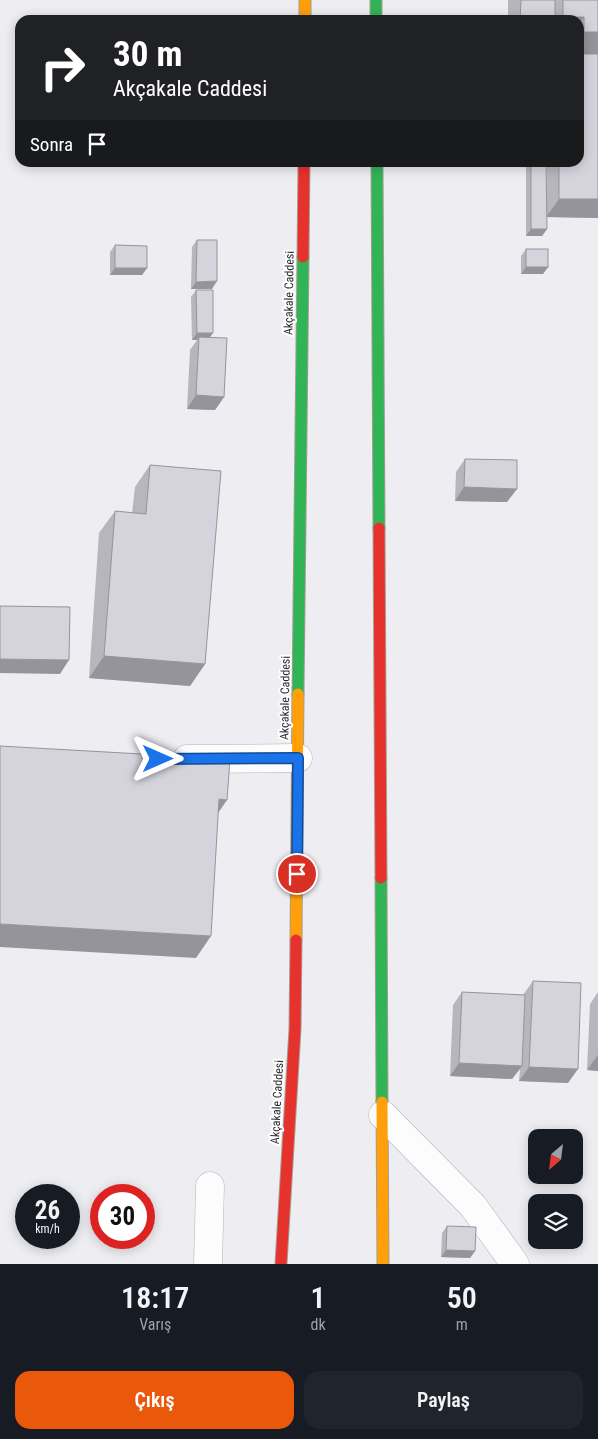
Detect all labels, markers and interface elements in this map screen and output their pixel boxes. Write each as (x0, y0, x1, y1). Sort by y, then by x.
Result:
text: 30 m (113, 34, 182, 75)
icon: right (30, 35, 95, 100)
text: Akçakale Caddesi (113, 76, 267, 101)
icon: arrive (83, 130, 111, 158)
text: Sonra (30, 133, 73, 156)
street label: Akçakale Caddesi (281, 251, 297, 335)
street label: Akçakale Caddesi (277, 656, 293, 740)
position arrow (131, 732, 183, 784)
pin (276, 853, 318, 895)
icon: arrive (283, 860, 311, 888)
street label: Akçakale Caddesi (268, 1060, 286, 1144)
north arrow (528, 1129, 582, 1184)
map controls (528, 1129, 583, 1249)
speed limit sign: 30 (90, 1184, 155, 1249)
button: layers (528, 1194, 583, 1249)
text: 26 (35, 1196, 60, 1225)
text: km/h (35, 1222, 60, 1236)
text: 18:17 (121, 1280, 189, 1315)
text: 1 (311, 1280, 326, 1315)
text: 50 (447, 1280, 477, 1315)
text: Varış (139, 1315, 171, 1334)
text: dk (310, 1315, 326, 1334)
text: m (456, 1315, 468, 1334)
button: Çıkış (15, 1371, 294, 1429)
button: Paylaş (304, 1371, 583, 1429)

